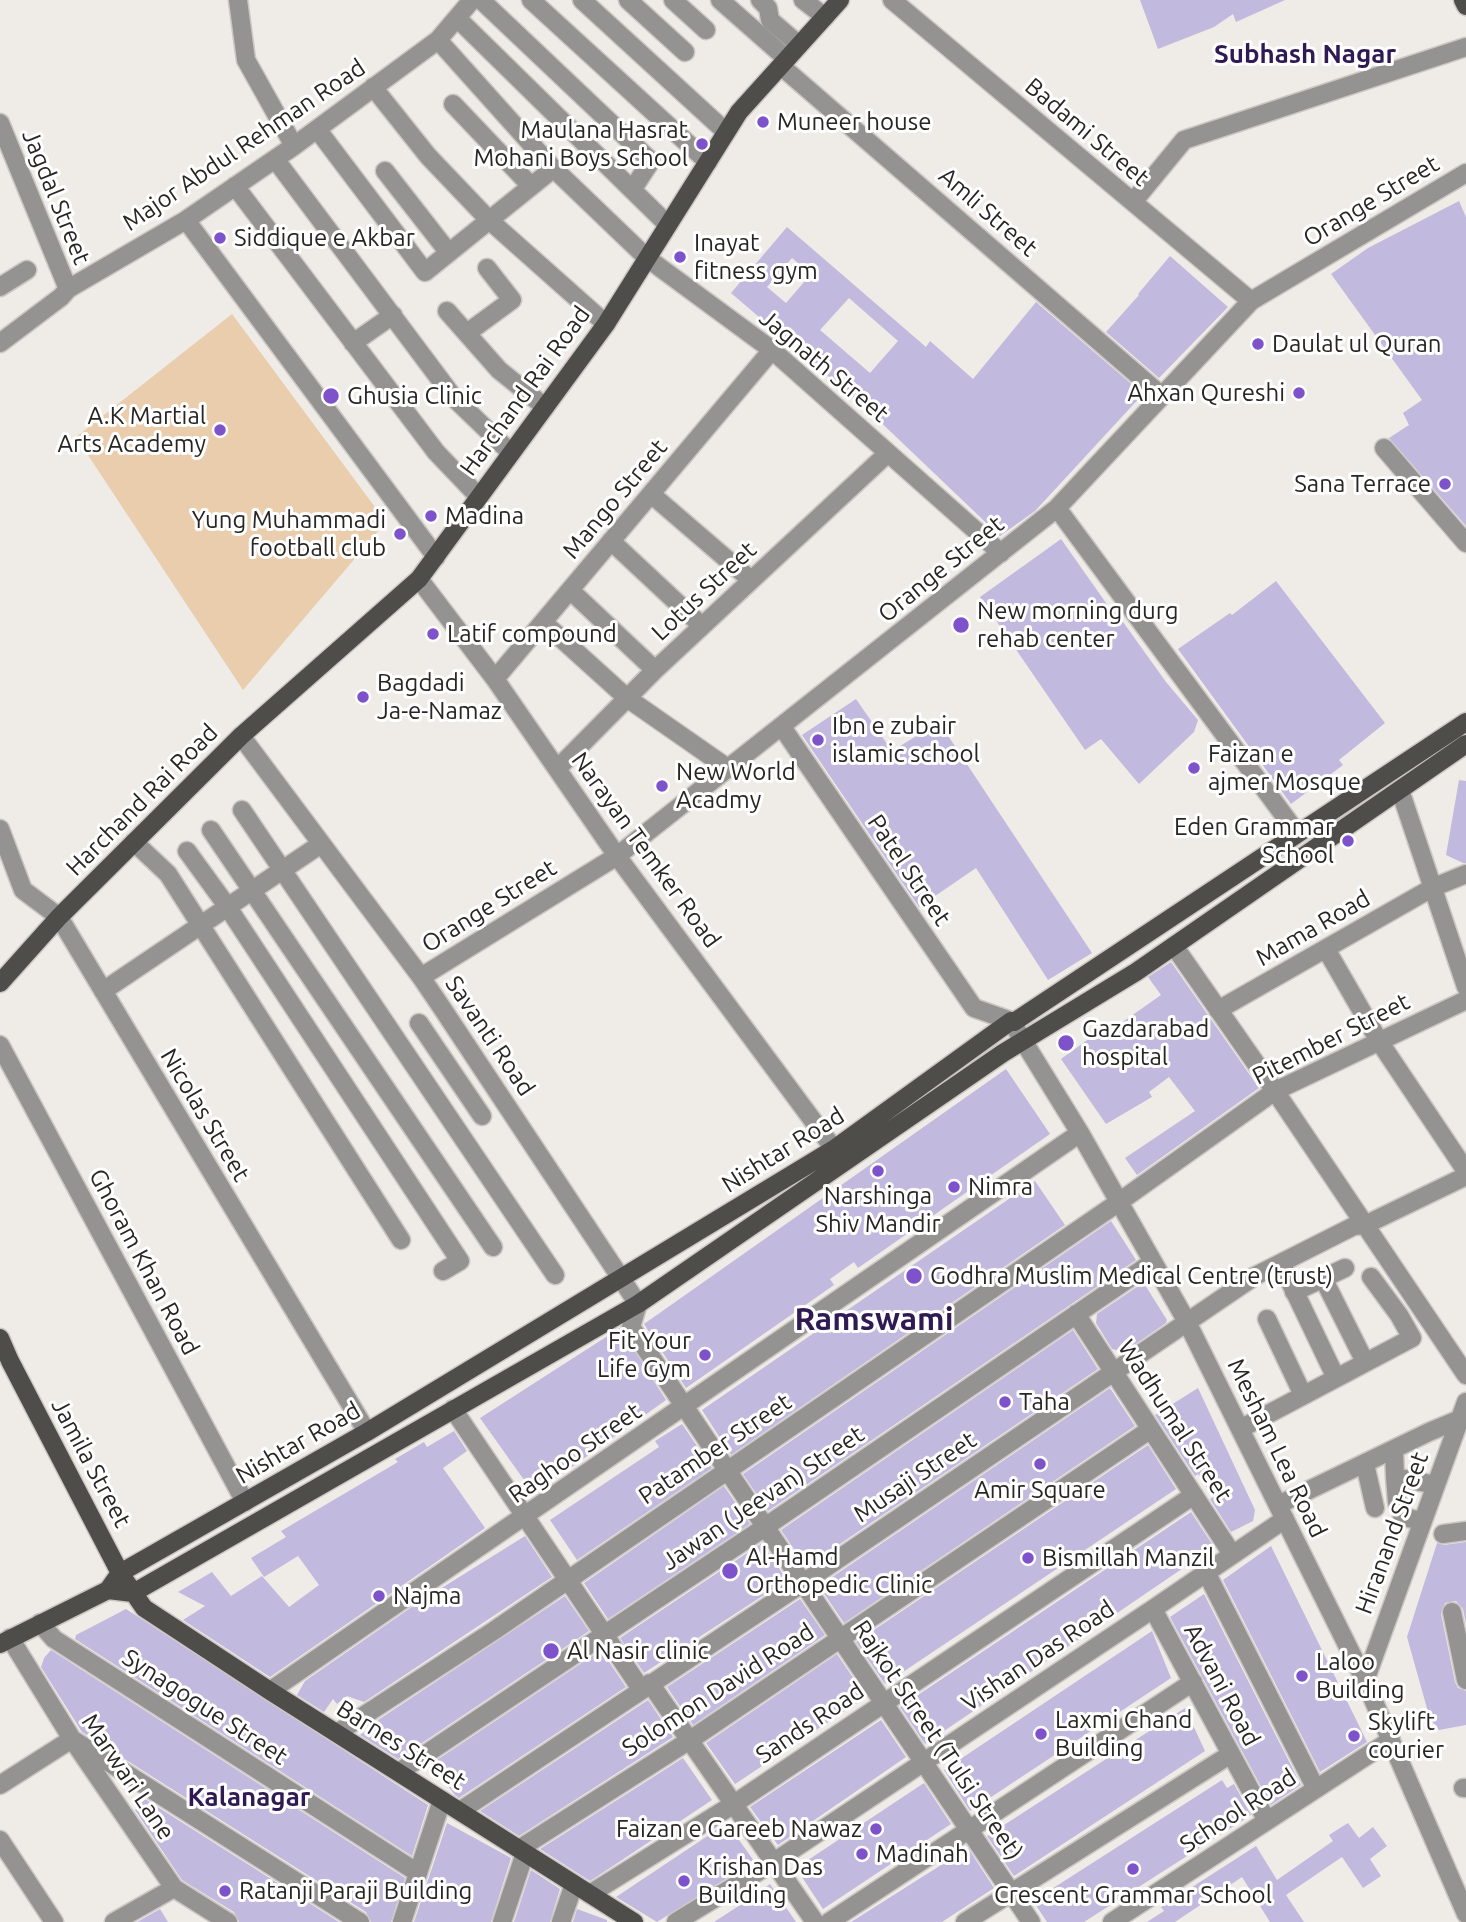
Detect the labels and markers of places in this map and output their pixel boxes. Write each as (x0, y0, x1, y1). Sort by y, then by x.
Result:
place label: Muneer house (777, 108, 931, 136)
marker: Muneer house (755, 114, 771, 130)
place label: Maulana Hasrat Mohani Boys School (474, 116, 688, 172)
marker: Maulana Hasrat Mohani Boys School (694, 136, 710, 152)
place label: Siddique e Akbar (234, 224, 415, 252)
place label: Inayat fitness gym (694, 229, 818, 285)
marker: Siddique e Akbar (212, 230, 228, 246)
marker: Inayat fitness gym (672, 249, 688, 265)
place label: Daulat ul Quran (1272, 330, 1442, 358)
marker: Daulat ul Quran (1250, 336, 1266, 352)
place label: Ahxan Qureshi (1128, 379, 1285, 407)
place label: Ghusia Clinic (347, 382, 482, 410)
marker: Ahxan Qureshi (1291, 385, 1307, 401)
marker: Ghusia Clinic (321, 386, 341, 406)
place label: A.K Martial Arts Academy (57, 402, 206, 458)
marker: A.K Martial Arts Academy (212, 422, 228, 438)
place label: Sana Terrace (1294, 470, 1431, 498)
marker: Sana Terrace (1437, 476, 1453, 492)
place label: Madina (445, 502, 524, 530)
place label: Yung Muhammadi football club (192, 506, 386, 562)
marker: Madina (423, 508, 439, 524)
marker: Yung Muhammadi football club (392, 526, 408, 542)
place label: New morning durg rehab center (977, 597, 1179, 653)
marker: New morning durg rehab center (951, 615, 971, 635)
place label: Latif compound (447, 620, 617, 648)
marker: Latif compound (425, 626, 441, 642)
place label: Bagdadi Ja-e-Namaz (377, 669, 502, 725)
marker: Bagdadi Ja-e-Namaz (355, 689, 371, 705)
place label: Ibn e zubair islamic school (832, 712, 980, 768)
marker: Ibn e zubair islamic school (810, 732, 826, 748)
place label: Faizan e ajmer Mosque (1208, 740, 1361, 796)
place label: New World Acadmy (676, 758, 796, 814)
marker: Faizan e ajmer Mosque (1186, 760, 1202, 776)
marker: New World Acadmy (654, 778, 670, 794)
place label: Eden Grammar School (1174, 813, 1334, 869)
marker: Eden Grammar School (1340, 833, 1356, 849)
place label: Gazdarabad hospital (1082, 1015, 1209, 1071)
marker: Gazdarabad hospital (1056, 1033, 1076, 1053)
marker: Narshinga Shiv Mandir (870, 1163, 886, 1179)
place label: Nimra (968, 1173, 1033, 1201)
marker: Nimra (946, 1179, 962, 1195)
place label: Narshinga Shiv Mandir (815, 1182, 941, 1238)
place label: Godhra Muslim Medical Centre (trust) (930, 1262, 1333, 1290)
marker: Godhra Muslim Medical Centre (trust) (904, 1266, 924, 1286)
place label: Fit Your Life Gym (597, 1327, 691, 1383)
marker: Fit Your Life Gym (697, 1347, 713, 1363)
place label: Taha (1019, 1388, 1070, 1416)
marker: Taha (997, 1394, 1013, 1410)
marker: Amir Square (1032, 1456, 1048, 1472)
place label: Amir Square (974, 1476, 1106, 1504)
place label: Al-Hamd Orthopedic Clinic (746, 1543, 932, 1599)
place label: Bismillah Manzil (1042, 1544, 1214, 1572)
marker: Bismillah Manzil (1020, 1550, 1036, 1566)
marker: Al-Hamd Orthopedic Clinic (720, 1561, 740, 1581)
place label: Najma (393, 1582, 461, 1610)
marker: Najma (371, 1588, 387, 1604)
place label: Al Nasir clinic (567, 1637, 709, 1665)
marker: Al Nasir clinic (541, 1641, 561, 1661)
place label: Laloo Building (1316, 1648, 1404, 1704)
marker: Laloo Building (1294, 1668, 1310, 1684)
place label: Laxmi Chand Building (1055, 1706, 1192, 1762)
place label: Skylift courier (1368, 1708, 1444, 1764)
marker: Laxmi Chand Building (1033, 1726, 1049, 1742)
marker: Skylift courier (1346, 1728, 1362, 1744)
place label: Faizan e Gareeb Nawaz (616, 1815, 862, 1843)
marker: Faizan e Gareeb Nawaz (868, 1821, 884, 1837)
place label: Madinah (876, 1840, 969, 1868)
marker: Madinah (854, 1846, 870, 1862)
place label: Krishan Das Building (698, 1853, 823, 1909)
marker: Crescent Grammar School (1125, 1861, 1141, 1877)
marker: Krishan Das Building (676, 1873, 692, 1889)
place label: Ratanji Paraji Building (239, 1877, 472, 1905)
place label: Crescent Grammar School (994, 1881, 1272, 1909)
marker: Ratanji Paraji Building (217, 1883, 233, 1899)

